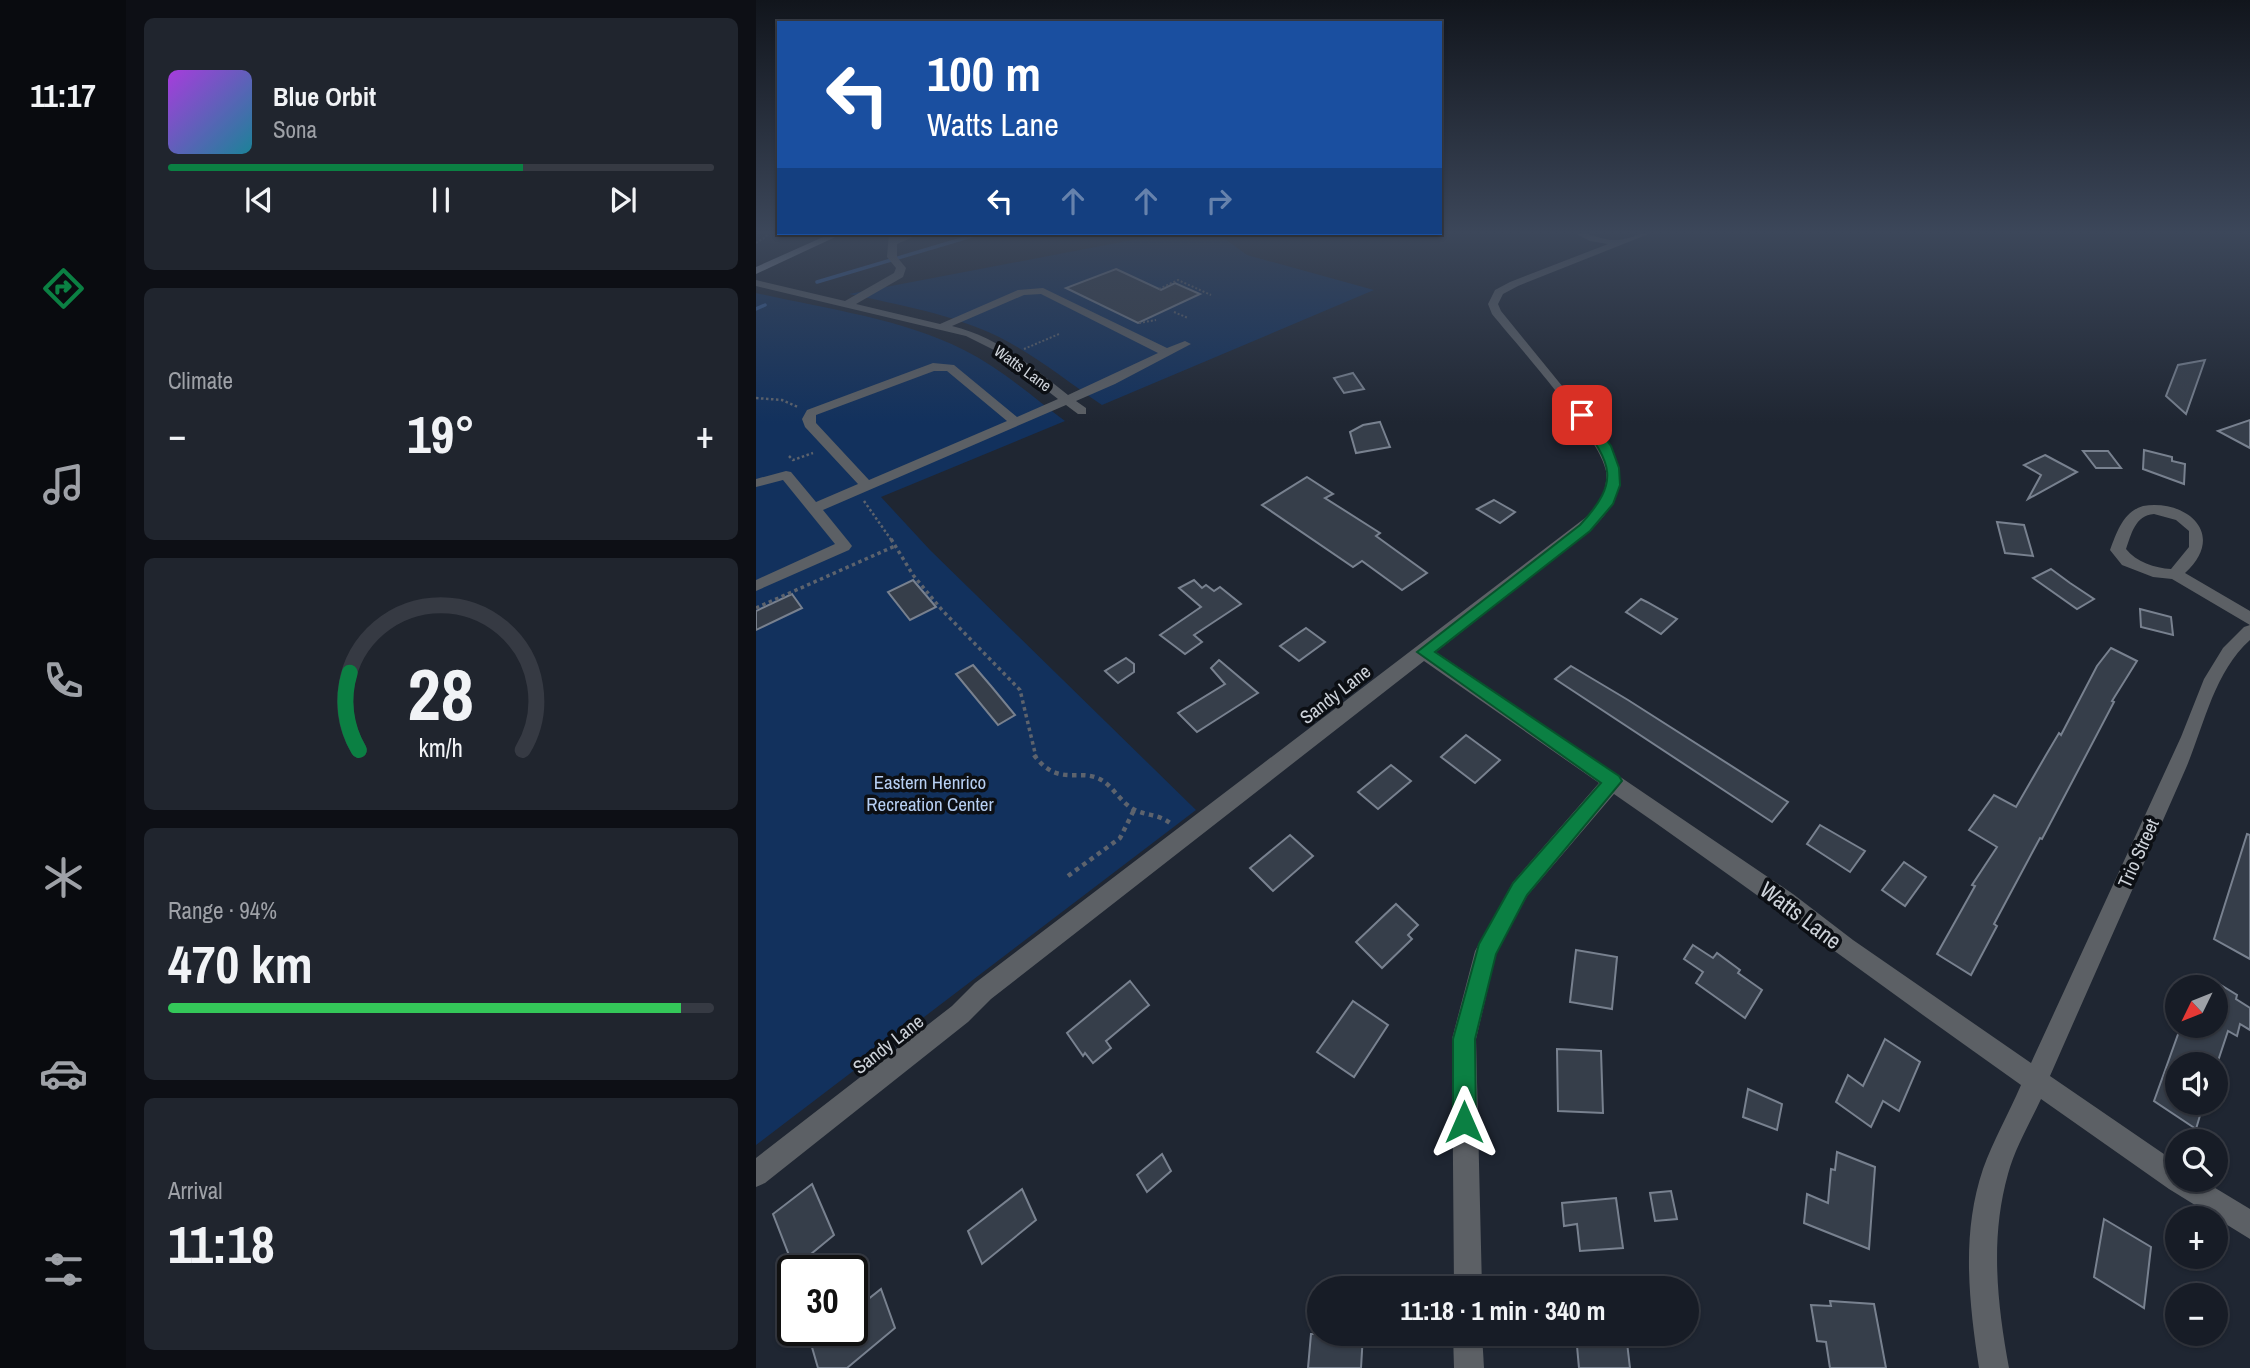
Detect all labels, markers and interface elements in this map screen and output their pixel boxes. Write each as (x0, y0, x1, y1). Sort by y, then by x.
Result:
text: 100 m (927, 40, 1041, 106)
icon: left (812, 49, 903, 140)
text: 11:17 (30, 74, 96, 117)
text: Blue Orbit (273, 79, 376, 114)
text: Watts Lane (927, 103, 1059, 146)
text: Sona (273, 114, 317, 145)
icon: previous (240, 181, 278, 219)
icon: pause (422, 181, 460, 219)
icon: next (604, 181, 642, 219)
icon: left (981, 182, 1019, 220)
icon: ahead (1054, 182, 1092, 220)
icon: ahead (1127, 182, 1165, 220)
icon: right (1200, 182, 1238, 220)
icon: directions (39, 264, 88, 313)
street label: Watts Lane (990, 340, 1056, 396)
text: Climate (168, 365, 233, 396)
pin (1552, 385, 1612, 445)
icon: arrive (1563, 396, 1601, 434)
text: 19° (407, 399, 475, 469)
text: − (168, 409, 186, 460)
text: + (696, 409, 714, 460)
icon: music (39, 460, 88, 509)
text: 28 (408, 645, 474, 743)
icon: phone (39, 656, 88, 705)
street label: Sandy Lane (1294, 658, 1376, 730)
text: km/h (419, 731, 463, 765)
park label: Eastern Henrico Recreation Center (866, 769, 994, 817)
street label: Trio Street (2111, 814, 2165, 892)
icon: climate (39, 853, 88, 902)
street label: Watts Lane (1754, 874, 1848, 956)
text: Range · 94% (168, 895, 277, 926)
text: 470 km (168, 929, 313, 999)
north arrow (2165, 975, 2228, 1038)
map controls (2165, 975, 2228, 1346)
street label: Sandy Lane (847, 1008, 929, 1080)
icon: car (39, 1049, 88, 1098)
button: sound (2165, 1052, 2228, 1115)
position arrow (1427, 1085, 1501, 1159)
button: search (2165, 1129, 2228, 1192)
text: Arrival (168, 1175, 223, 1206)
button: + (2165, 1206, 2228, 1269)
text: 11:18 (168, 1209, 275, 1279)
icon: filters (39, 1245, 88, 1294)
speed limit sign: 30 (777, 1255, 868, 1346)
button: − (2165, 1283, 2228, 1346)
text: 11:18 · 1 min · 340 m (1400, 1293, 1606, 1328)

